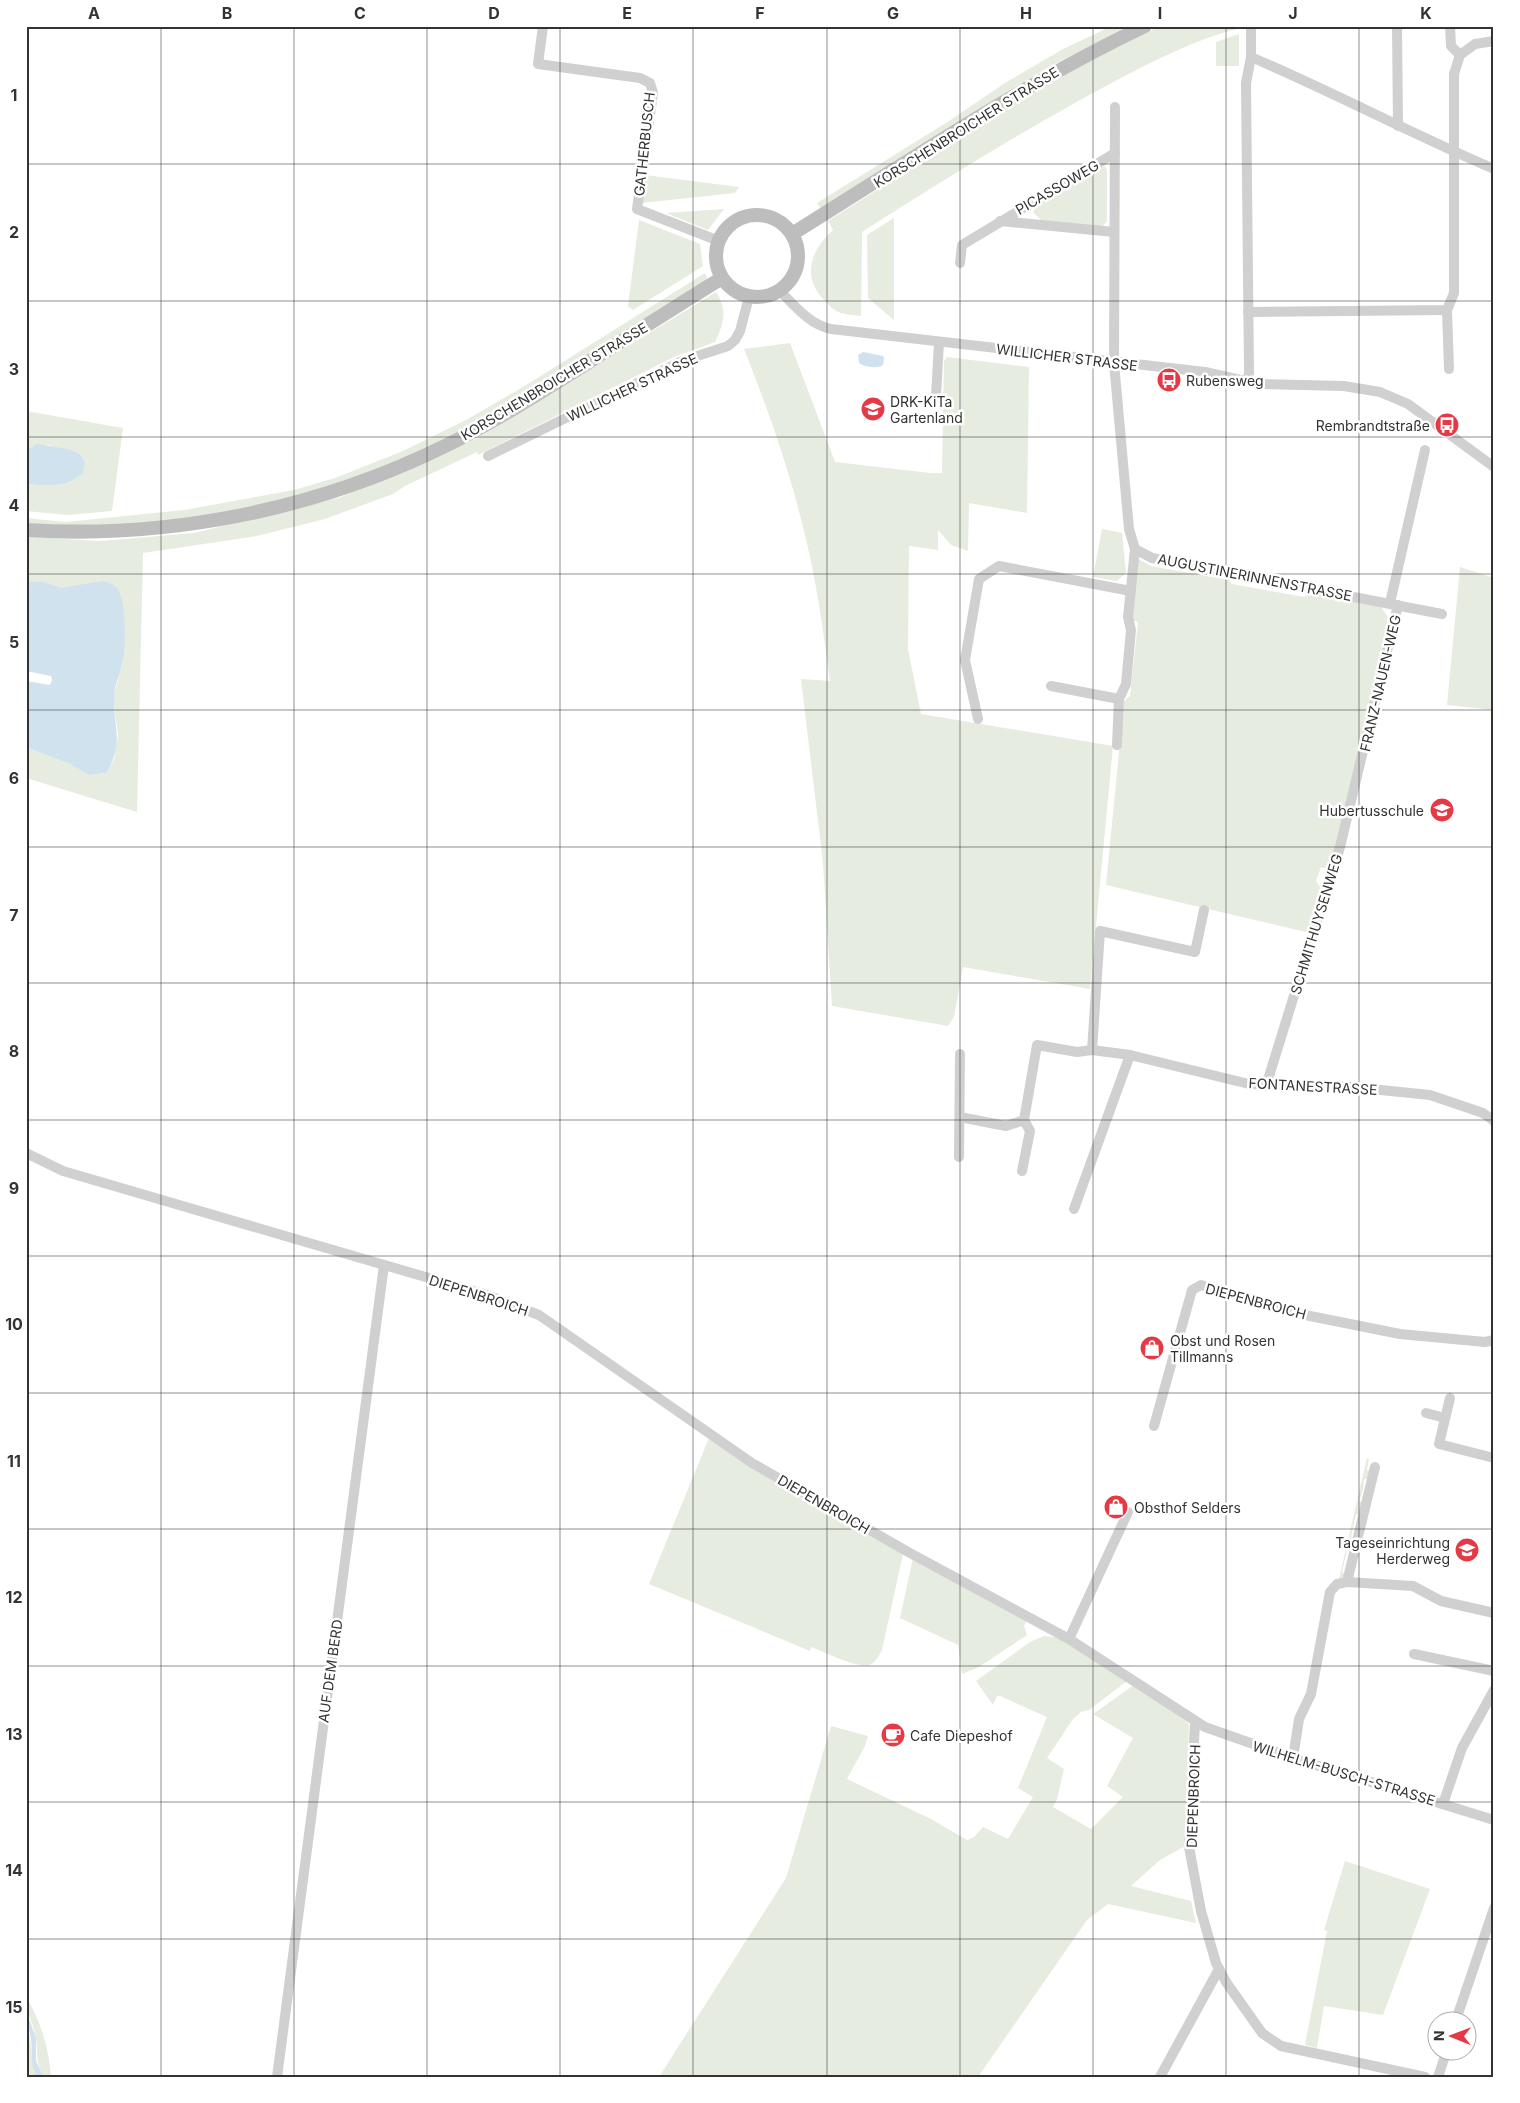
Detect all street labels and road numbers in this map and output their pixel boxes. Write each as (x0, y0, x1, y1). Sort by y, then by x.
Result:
street label: KORSCHENBROICHER STRASSE (870, 63, 1062, 191)
street label: GATHERBUSCH (630, 91, 658, 197)
street label: PICASSOWEG (1012, 156, 1102, 218)
street label: KORSCHENBROICHER STRASSE (458, 318, 650, 444)
street label: WILLICHER STRASSE (995, 340, 1139, 374)
street label: WILLICHER STRASSE (564, 349, 700, 425)
street label: AUGUSTINERINNENSTRASSE (1157, 550, 1353, 604)
street label: FRANZ-NAUEN-WEG (1356, 613, 1404, 753)
street label: SCHMITHUYSENWEG (1287, 852, 1345, 996)
street label: FONTANESTRASSE (1248, 1074, 1378, 1098)
street label: DIEPENBROICH (427, 1271, 531, 1319)
street label: DIEPENBROICH (1204, 1279, 1308, 1323)
street label: DIEPENBROICH (775, 1471, 873, 1537)
street label: AUF DEM BERD (314, 1618, 346, 1724)
street label: WILHELM-BUSCH-STRASSE (1251, 1737, 1437, 1809)
street label: DIEPENBROICH (1183, 1744, 1203, 1848)

